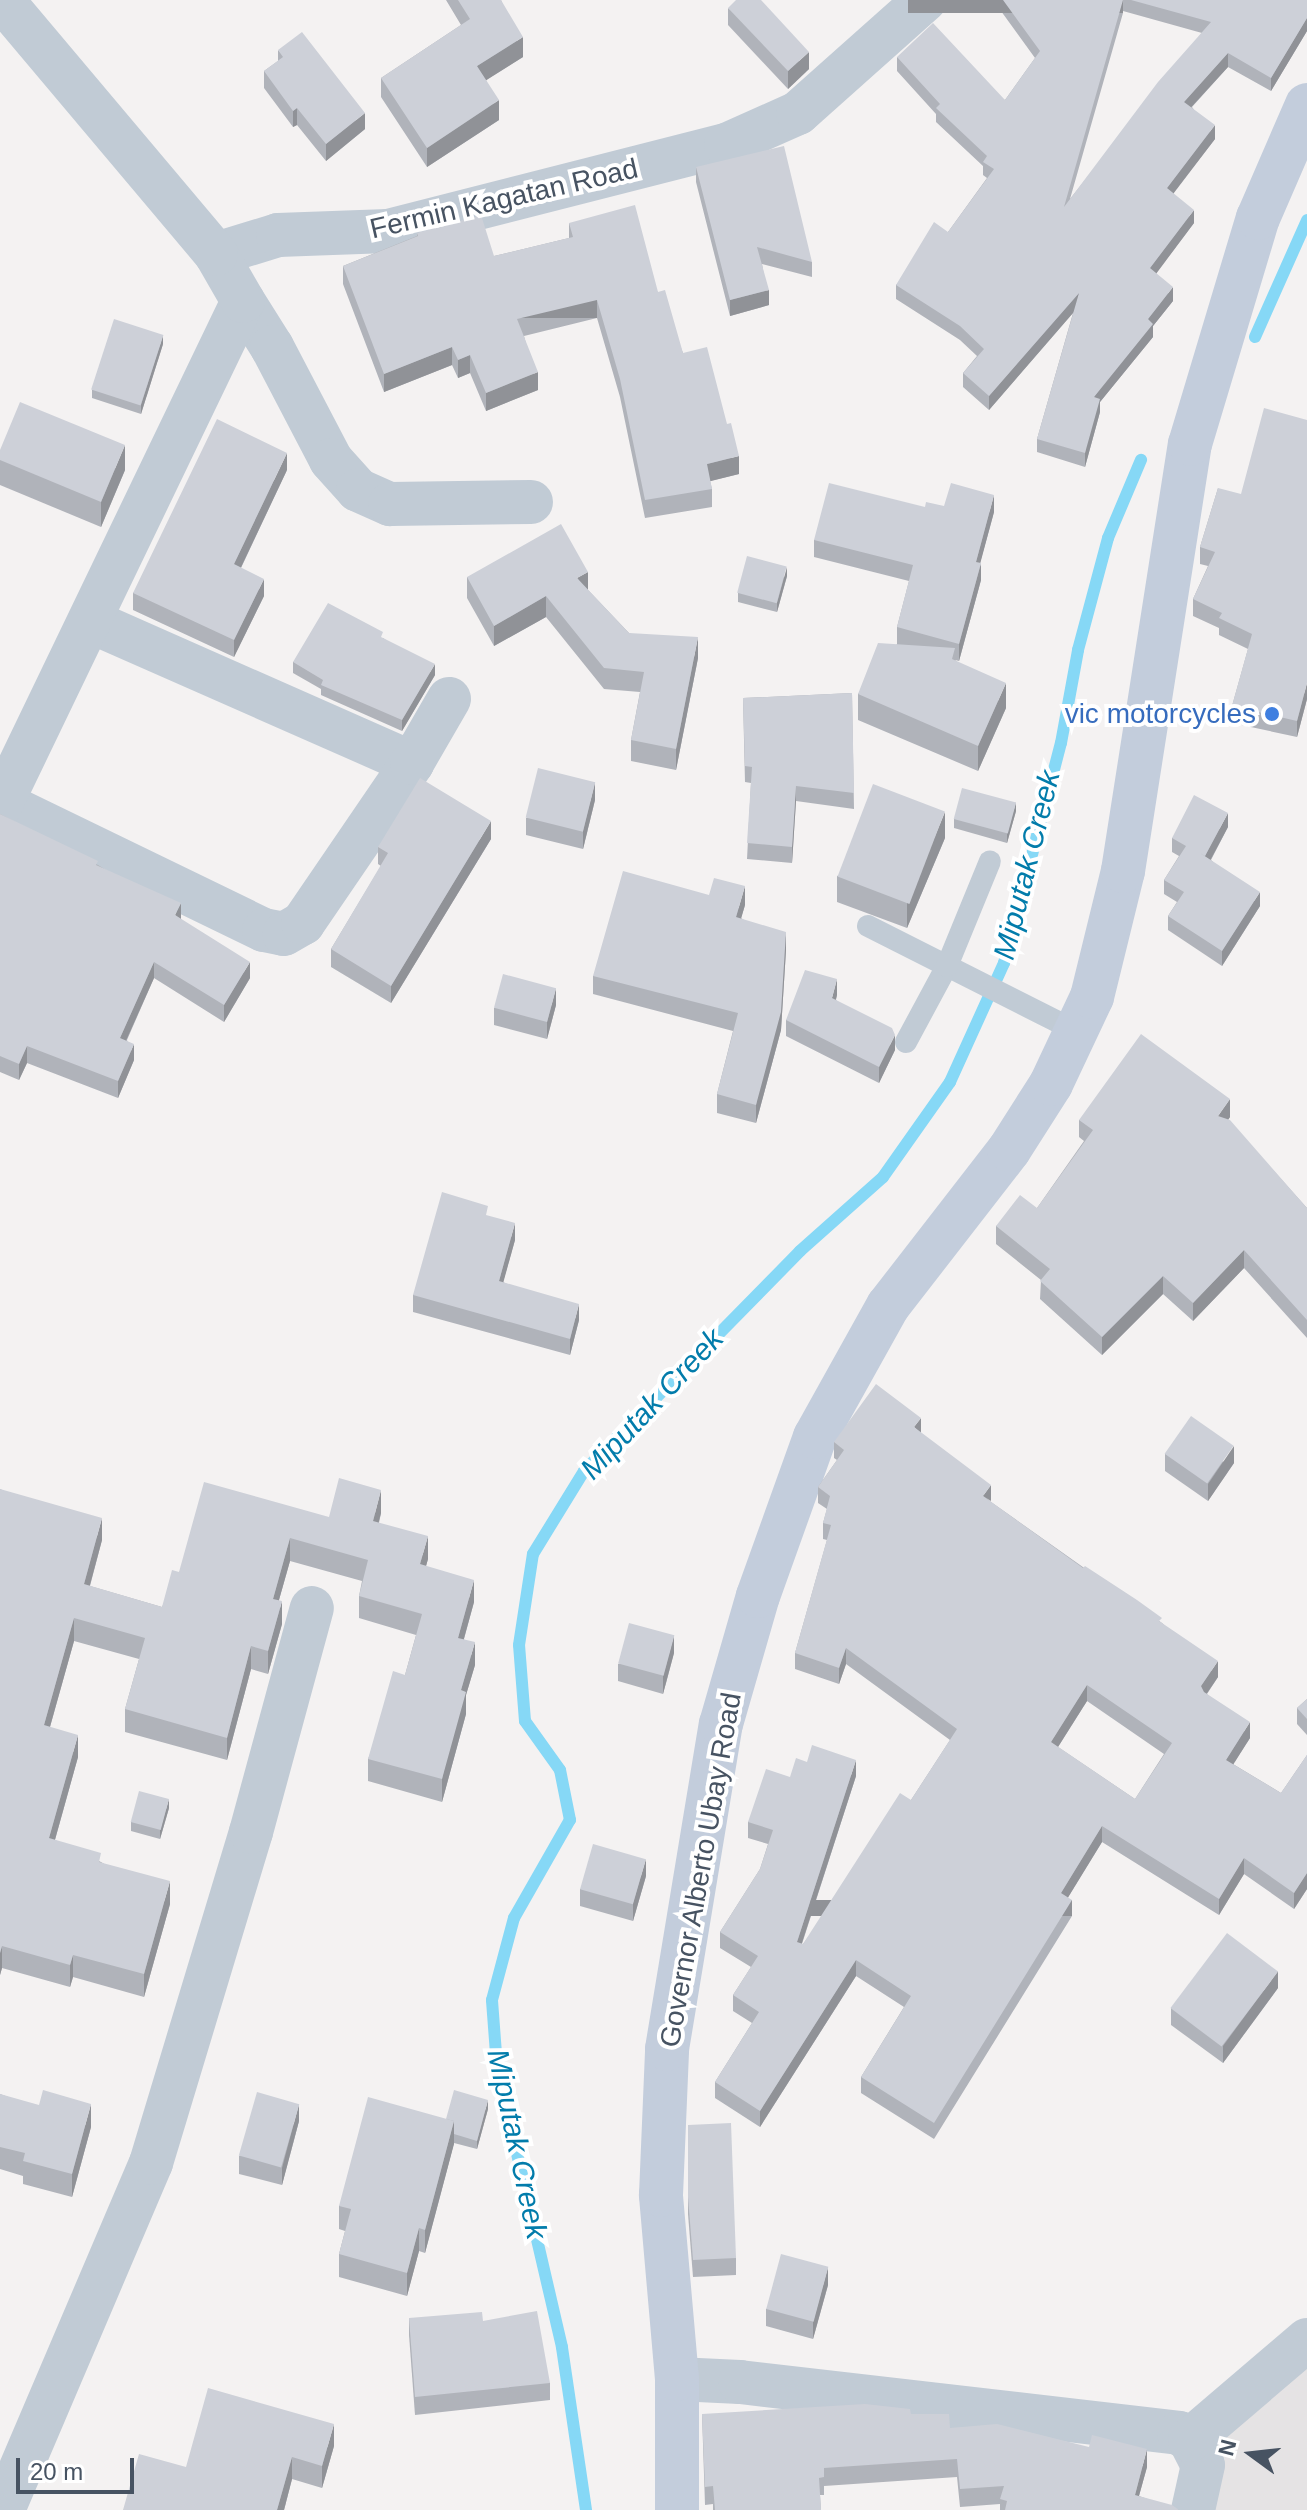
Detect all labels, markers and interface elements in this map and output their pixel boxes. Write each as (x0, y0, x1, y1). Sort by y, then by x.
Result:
street label: Fermin Kagatan Road (367, 152, 641, 246)
place label: vic motorcycles (1065, 697, 1256, 731)
marker: vic motorcycles (1263, 705, 1281, 723)
water label: Miputak Creek (986, 767, 1068, 963)
water label: Miputak Creek (573, 1321, 731, 1487)
street label: Governor Alberto Ubay Road (653, 1689, 749, 2051)
water label: Miputak Creek (479, 2046, 555, 2242)
north arrow (1211, 2414, 1291, 2494)
text: N (1213, 2437, 1241, 2459)
scale bar (20, 2442, 138, 2492)
text: 20 m (30, 2458, 83, 2485)

